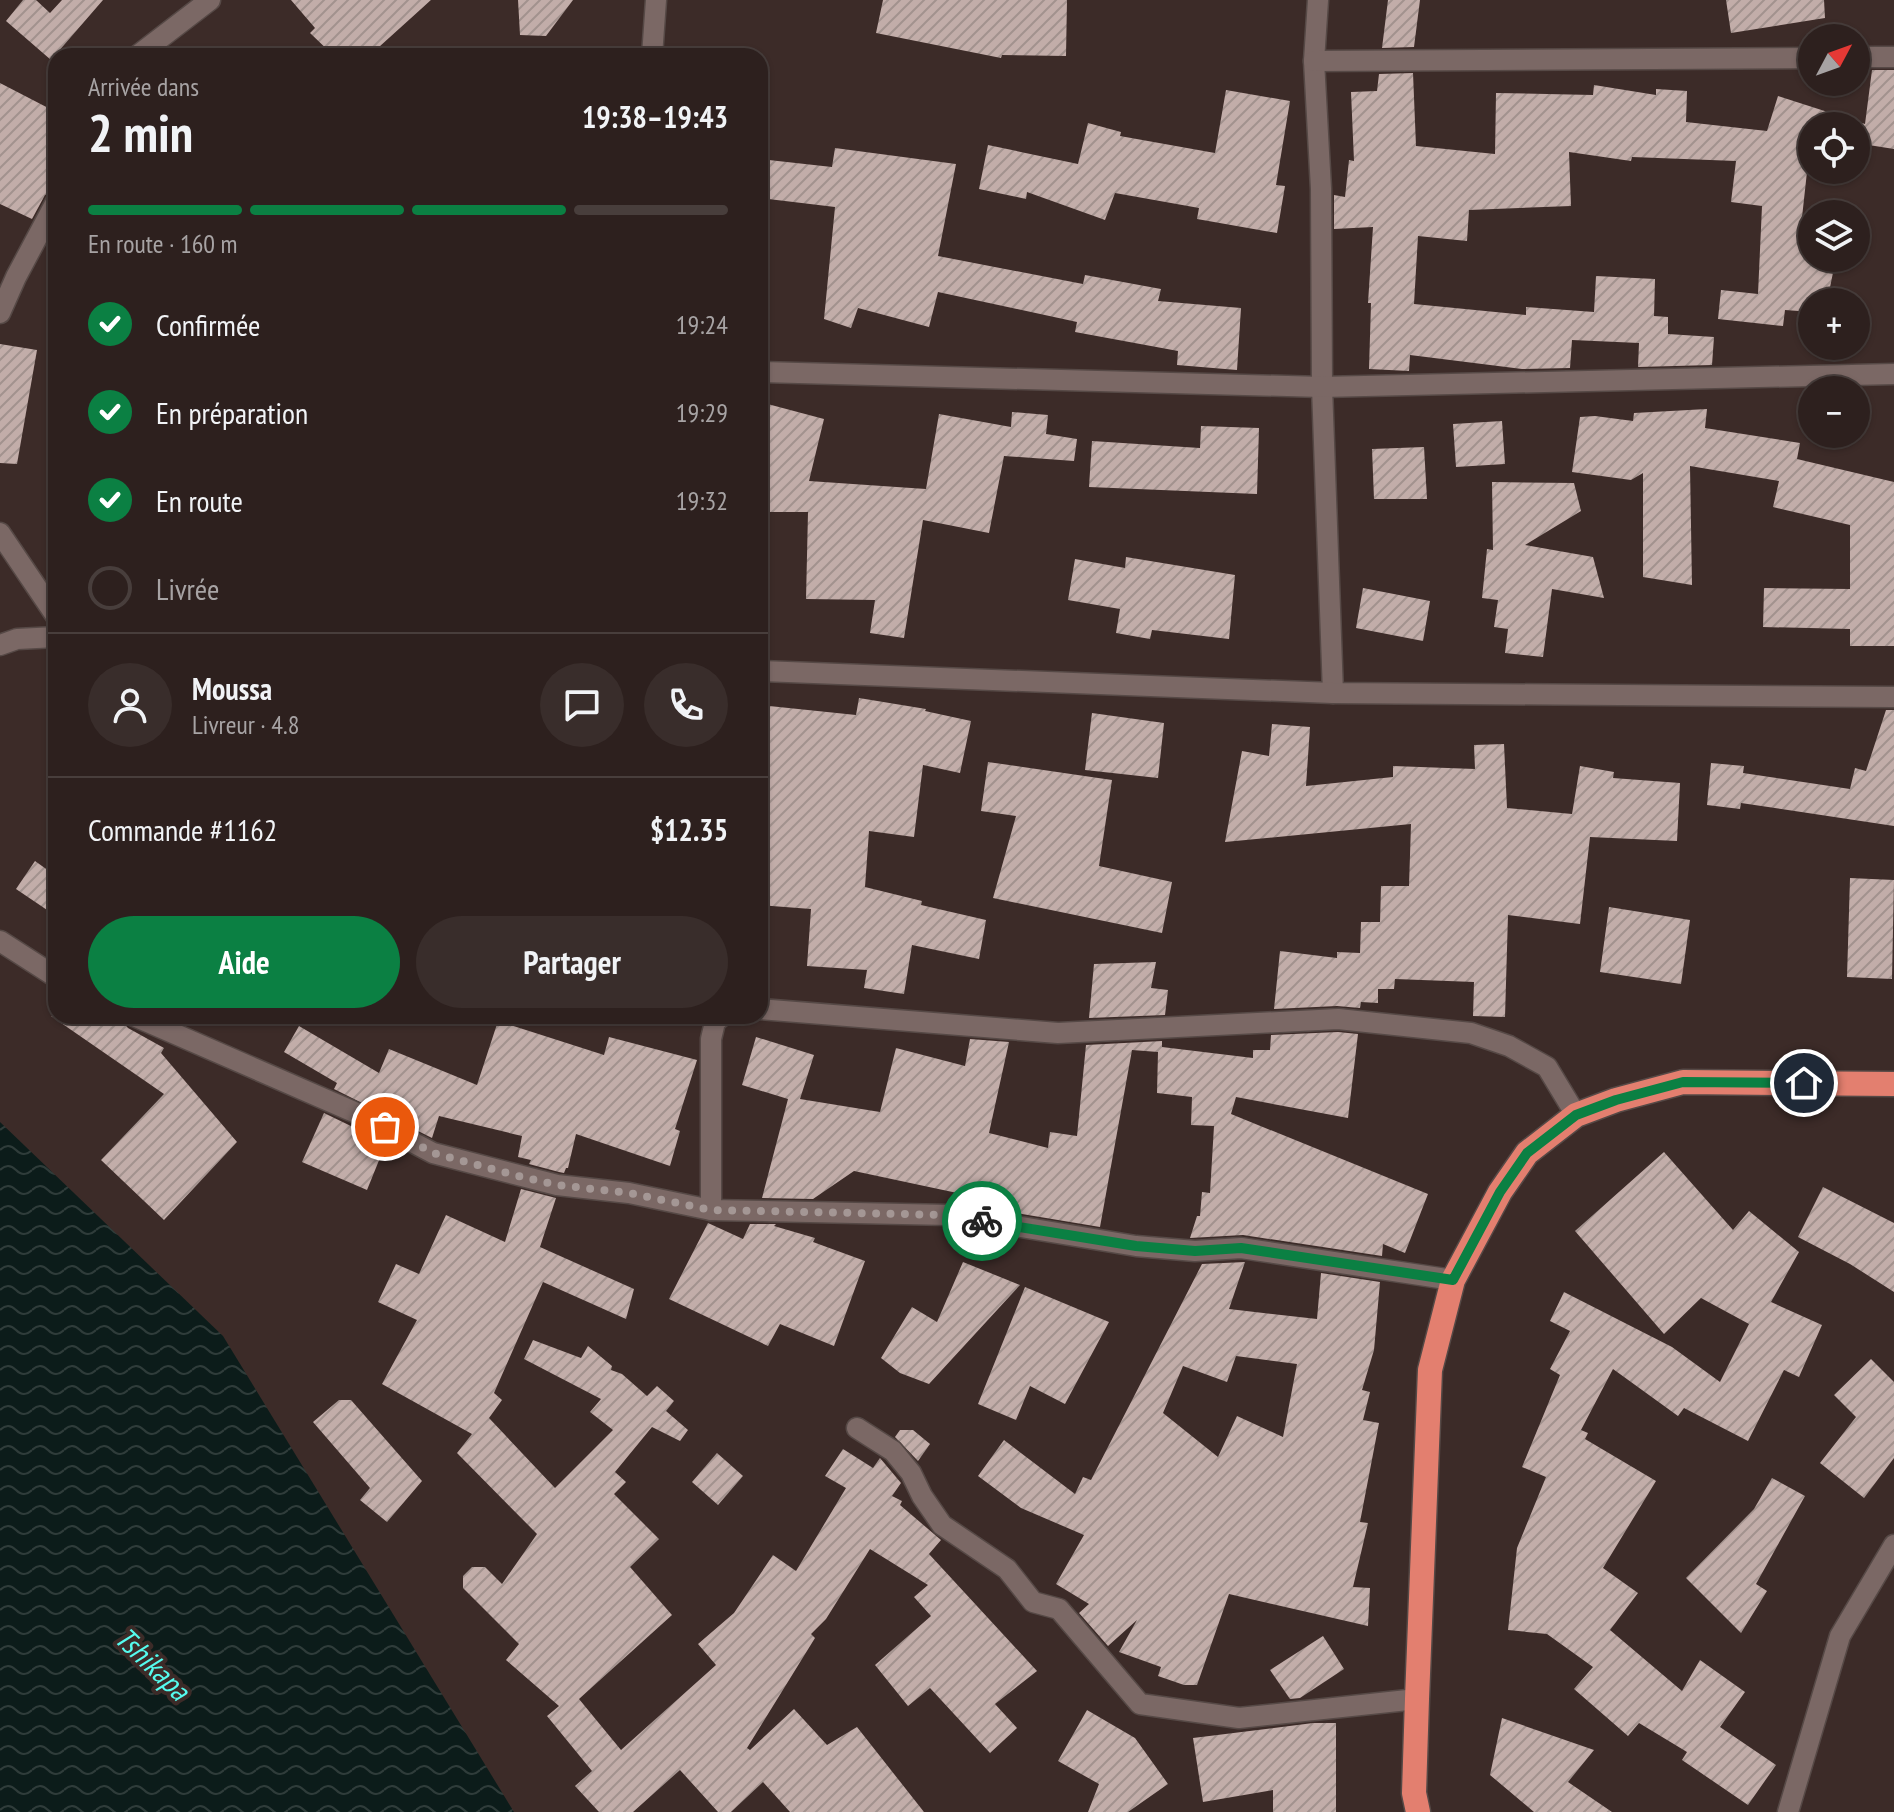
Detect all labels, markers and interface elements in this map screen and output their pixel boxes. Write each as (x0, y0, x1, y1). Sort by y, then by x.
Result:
north arrow (1798, 24, 1870, 96)
map controls (1798, 24, 1870, 448)
text: Arrivée dans (88, 70, 199, 103)
text: 19:38–19:43 (582, 97, 728, 136)
text: 2 min (88, 99, 193, 166)
button: locate (1798, 112, 1870, 184)
button: layers (1798, 200, 1870, 272)
text: En route · 160 m (88, 227, 238, 260)
button: + (1798, 288, 1870, 360)
icon: check (88, 302, 132, 346)
text: Confirmée (156, 305, 260, 344)
text: 19:24 (676, 308, 728, 341)
button: − (1798, 376, 1870, 448)
icon: check (88, 390, 132, 434)
text: En préparation (156, 393, 308, 432)
text: 19:29 (676, 396, 728, 429)
icon: check (88, 478, 132, 522)
text: En route (156, 481, 243, 520)
text: 19:32 (676, 484, 728, 517)
text: Livrée (156, 569, 219, 608)
button: person (88, 663, 172, 747)
button: chat (540, 663, 624, 747)
button: phone (644, 663, 728, 747)
text: Moussa (192, 669, 272, 708)
text: Livreur · 4.8 (192, 708, 299, 741)
text: Commande #1162 (88, 810, 277, 849)
text: $12.35 (650, 810, 728, 849)
button: Aide (88, 916, 400, 1008)
button: Partager (416, 916, 728, 1008)
pin (1770, 1049, 1838, 1117)
icon: home (1782, 1061, 1826, 1105)
pin (351, 1093, 419, 1161)
icon: bag (363, 1105, 407, 1149)
courier (942, 1181, 1022, 1261)
icon: bike (960, 1199, 1004, 1243)
water label: Tshikapa (107, 1618, 200, 1709)

